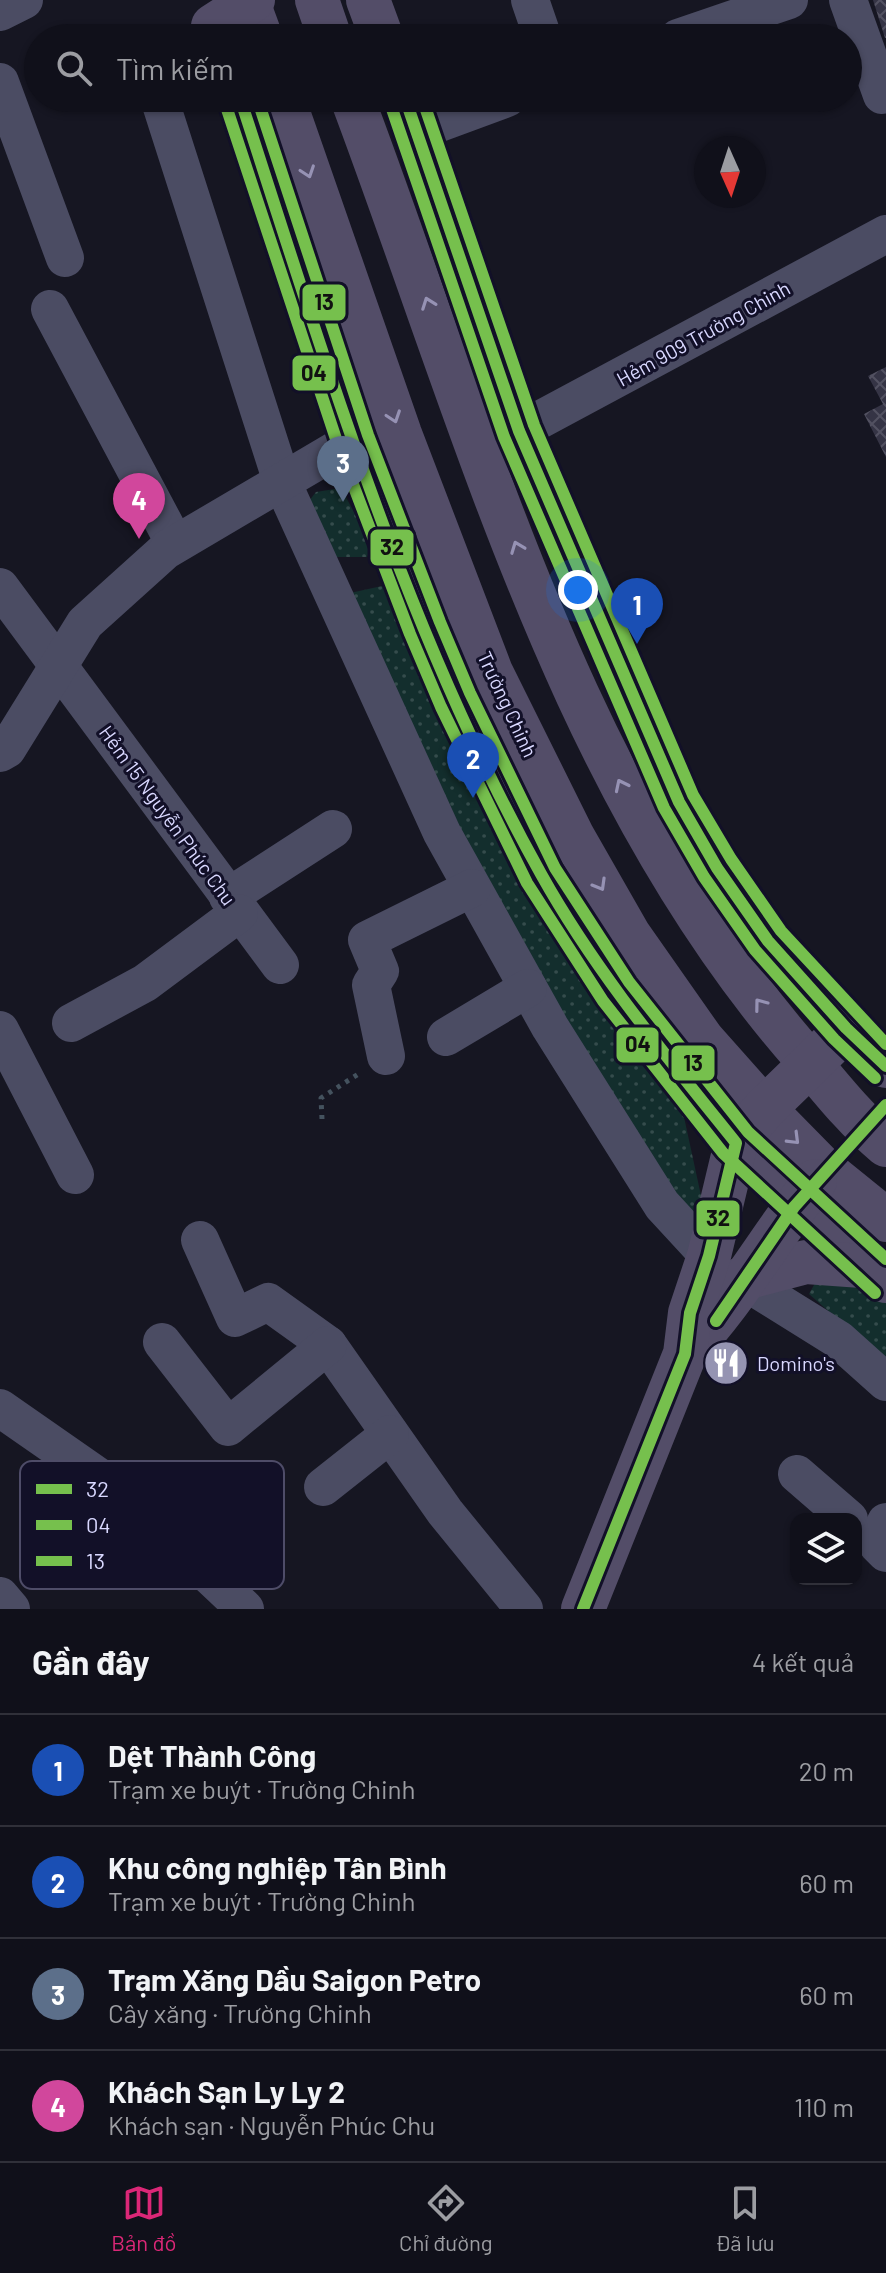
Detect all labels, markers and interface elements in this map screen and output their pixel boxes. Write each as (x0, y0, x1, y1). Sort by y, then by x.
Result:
search box (24, 24, 862, 112)
icon: search (52, 46, 96, 90)
text: Tìm kiếm (116, 50, 234, 86)
north arrow (694, 136, 766, 208)
one-way arrow (299, 164, 315, 178)
street label: Hẻm 909 Trường Chinh (612, 275, 794, 391)
line badge: 13 (301, 283, 347, 322)
text: 13 (314, 288, 334, 314)
one-way arrow (421, 297, 437, 311)
line badge: 04 (291, 354, 337, 392)
text: 04 (301, 359, 327, 385)
one-way arrow (384, 409, 400, 423)
pin: 3 (317, 436, 369, 502)
pin: 4 (113, 473, 165, 539)
line badge: 32 (369, 528, 415, 567)
text: 32 (380, 533, 404, 559)
one-way arrow (510, 541, 527, 555)
your location (558, 570, 598, 610)
pin: 1 (611, 578, 663, 644)
street label: Trường Chinh (473, 647, 543, 761)
street label: Hẻm 15 Nguyễn Phúc Chu (95, 720, 241, 910)
pin: 2 (447, 732, 499, 798)
one-way arrow (615, 779, 631, 794)
one-way arrow (590, 876, 606, 891)
one-way arrow (756, 999, 770, 1013)
line badge: 04 (615, 1026, 660, 1064)
text: 04 (625, 1030, 651, 1056)
line badge: 13 (670, 1044, 716, 1082)
text: 13 (683, 1049, 703, 1075)
one-way arrow (785, 1130, 799, 1144)
line badge: 32 (695, 1199, 741, 1238)
text: 32 (706, 1204, 730, 1230)
restaurant icon: Domino's (702, 1339, 750, 1387)
place label: Domino's (757, 1351, 835, 1375)
legend (20, 1461, 284, 1589)
text: 32 (86, 1475, 109, 1501)
text: 04 (86, 1511, 111, 1537)
map controls (790, 1513, 862, 1585)
button: layers (790, 1513, 862, 1585)
text: 13 (86, 1547, 105, 1573)
text: Gần đây (32, 1641, 150, 1682)
text: 4 kết quả (752, 1646, 854, 1677)
text: Dệt Thành Công (108, 1737, 316, 1773)
text: 1 (53, 1755, 63, 1786)
text: 20 m (799, 1755, 854, 1786)
text: Trạm xe buýt · Trường Chinh (108, 1773, 416, 1804)
text: Khu công nghiệp Tân Bình (108, 1849, 447, 1885)
text: 2 (51, 1867, 65, 1898)
text: 60 m (799, 1867, 854, 1898)
text: Trạm xe buýt · Trường Chinh (108, 1885, 416, 1916)
text: Trạm Xăng Dầu Saigon Petro (108, 1961, 481, 1997)
text: 3 (51, 1979, 65, 2010)
text: 60 m (799, 1979, 854, 2010)
text: Cây xăng · Trường Chinh (108, 1997, 372, 2028)
text: Khách Sạn Ly Ly 2 (108, 2073, 345, 2109)
text: 4 (50, 2091, 66, 2122)
text: 110 m (794, 2091, 854, 2122)
text: Khách sạn · Nguyễn Phúc Chu (108, 2109, 435, 2140)
tab: Bản đồ (111, 2181, 176, 2255)
tab: Chỉ đường (399, 2181, 493, 2255)
tab: Đã lưu (715, 2181, 775, 2255)

